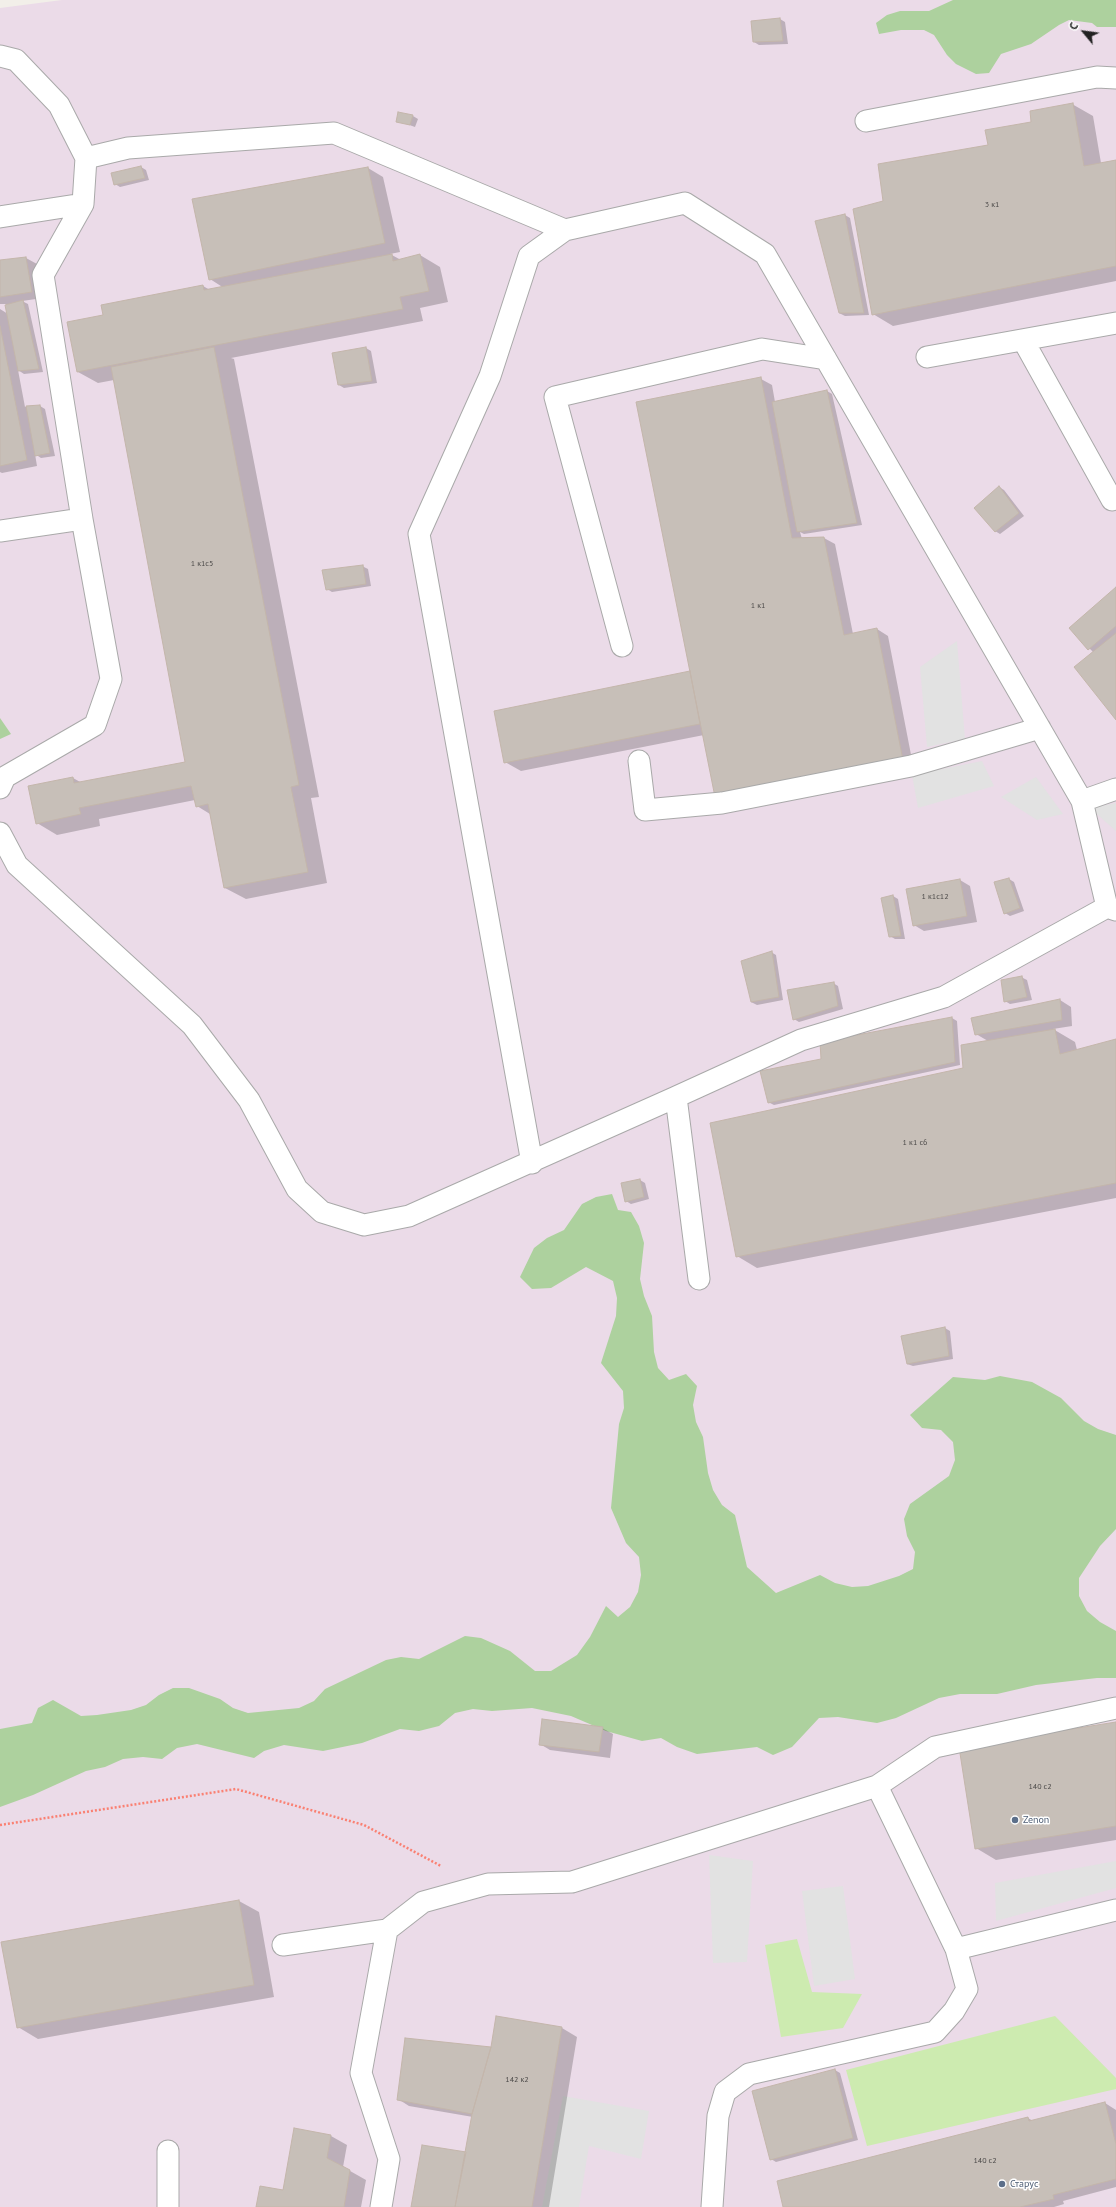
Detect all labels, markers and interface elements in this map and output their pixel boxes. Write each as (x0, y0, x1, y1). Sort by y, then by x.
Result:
north arrow (1064, 12, 1104, 52)
text: С (1066, 20, 1081, 32)
house number: 3 к1 (985, 200, 999, 210)
house number: 1 к1с5 (191, 559, 213, 569)
house number: 1 к1 (751, 601, 765, 611)
house number: 1 к1с12 (921, 892, 949, 902)
house number: 1 к1 с6 (903, 1138, 927, 1148)
house number: 140 с2 (1028, 1782, 1052, 1792)
place label: Zenon (1023, 1814, 1049, 1826)
marker: Zenon (1010, 1815, 1020, 1825)
house number: 142 к2 (505, 2075, 529, 2085)
house number: 140 с2 (973, 2156, 997, 2166)
place label: Старус (1010, 2178, 1038, 2190)
marker: Старус (997, 2179, 1007, 2189)

